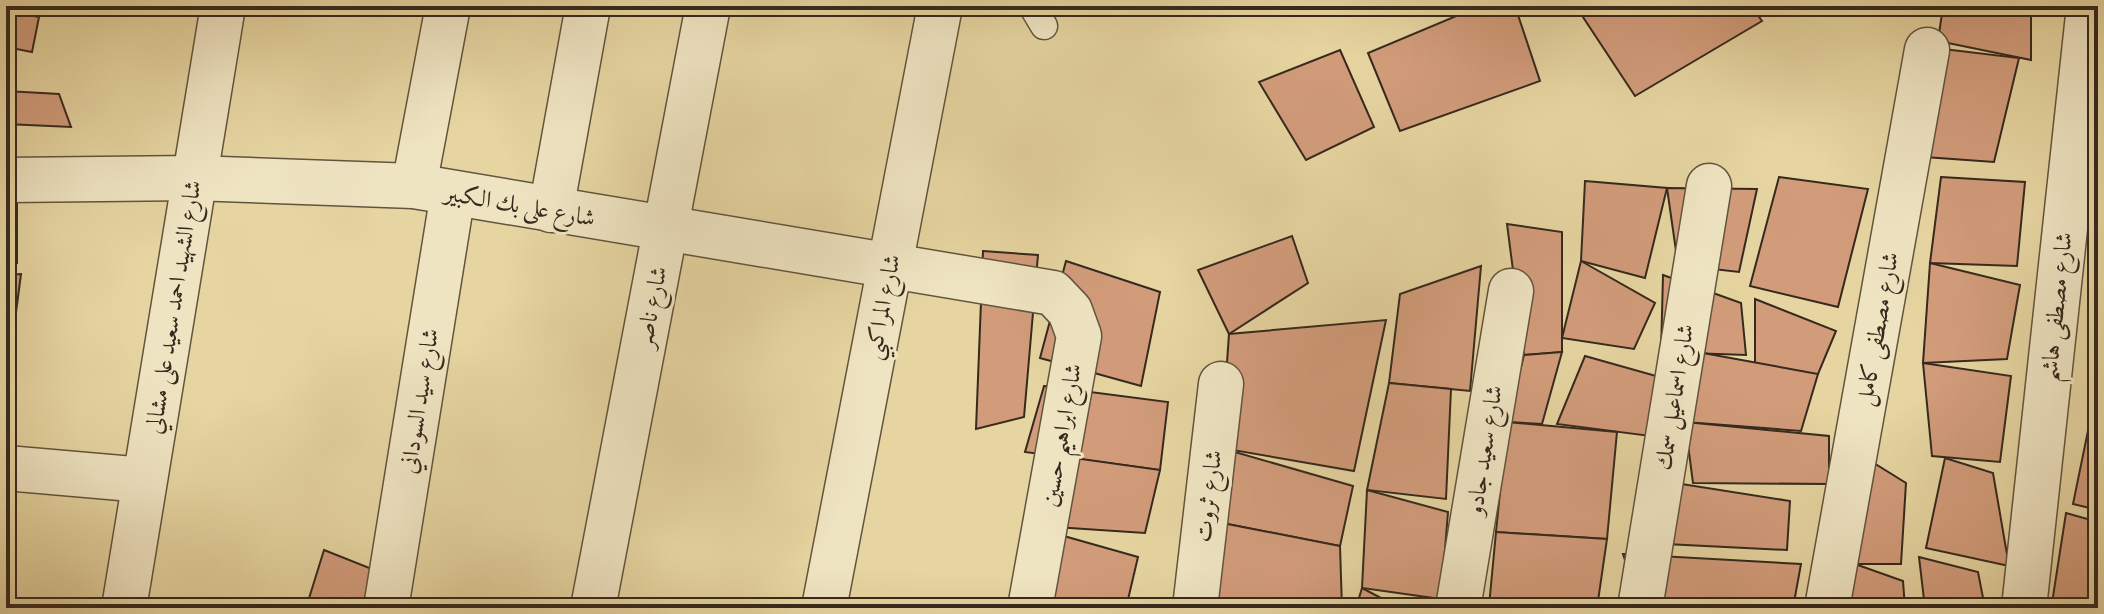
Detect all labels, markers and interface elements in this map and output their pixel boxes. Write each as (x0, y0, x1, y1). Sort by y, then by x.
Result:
street label: شارع على بك الكبير (438, 175, 598, 238)
street label: شارع الشهيد احمد سعيد على مشالي (137, 178, 213, 437)
street label: شارع مصطفى هاشم (2032, 230, 2088, 385)
street label: شارع مصطفى كامل (1848, 249, 1910, 409)
street label: شارع المراكبي (856, 251, 914, 364)
street label: شارع ناصر (627, 263, 679, 354)
street label: شارع اسماعيل سمك (1647, 321, 1705, 473)
street label: شارع سيد السوداني (392, 326, 450, 477)
street label: شارع ابراهيم حسين (1033, 361, 1097, 511)
street label: شارع سعيد جادو (1457, 383, 1514, 521)
street label: شارع ثروت (1186, 448, 1234, 544)

